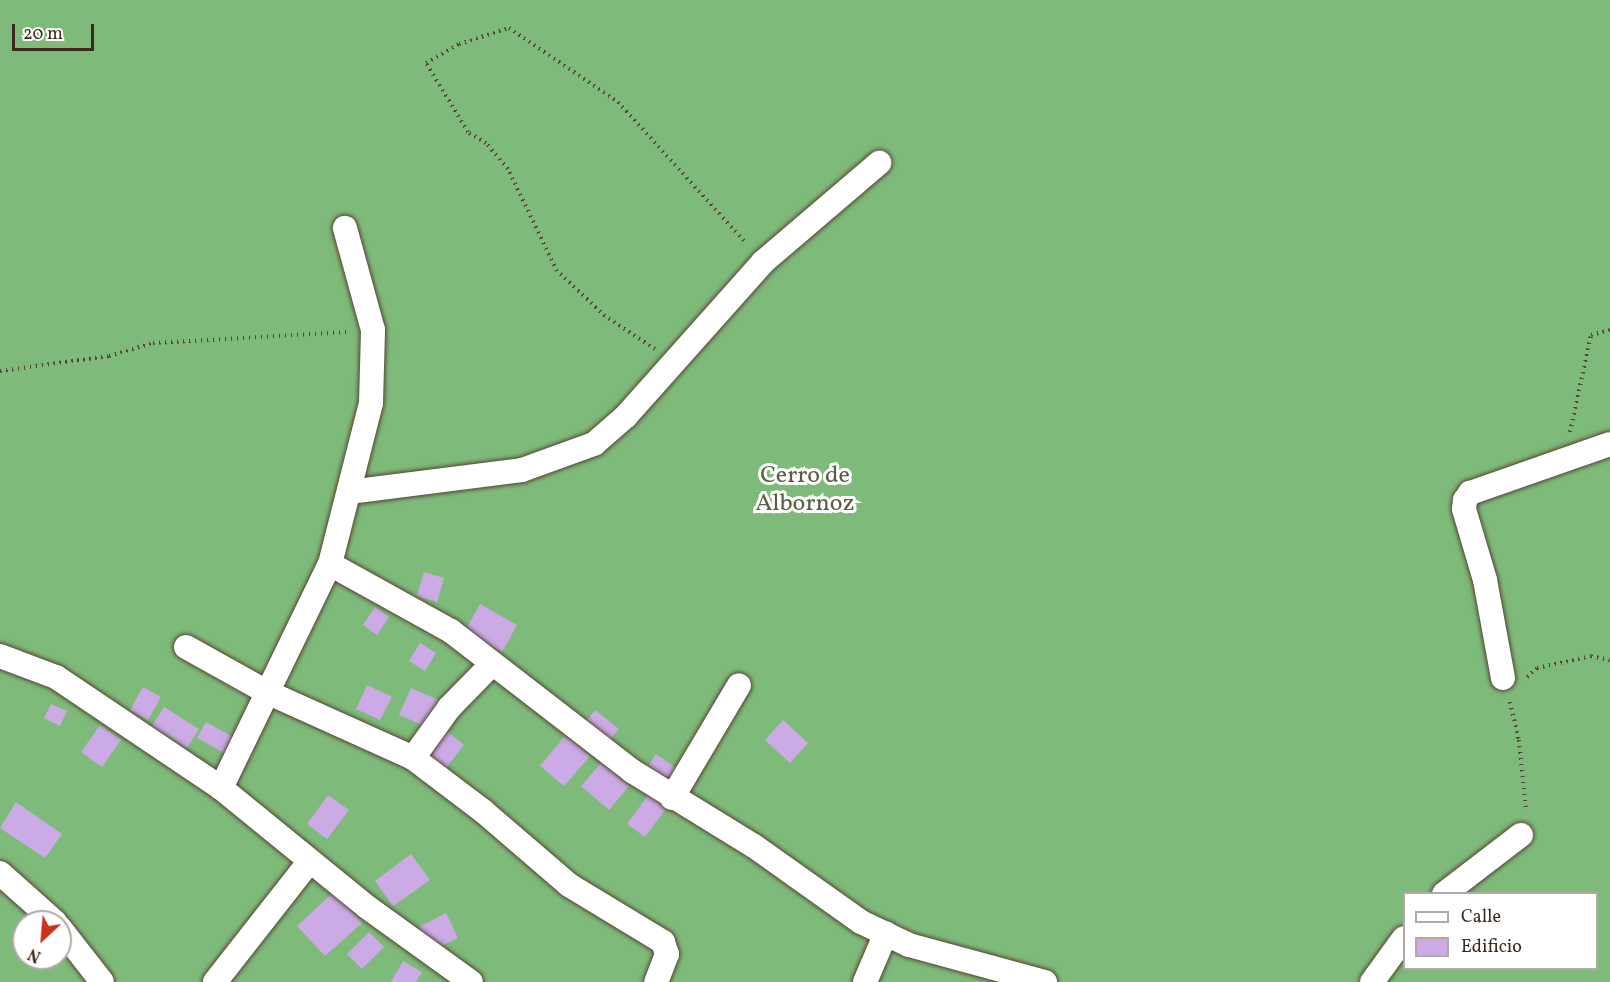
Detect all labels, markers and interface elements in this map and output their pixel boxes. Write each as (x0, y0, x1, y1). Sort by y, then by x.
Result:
scale bar (15, 12, 98, 50)
text: 20 m (23, 22, 63, 47)
park label: Cerro de Albornoz (755, 463, 855, 519)
legend (1403, 892, 1598, 970)
text: Calle (1461, 905, 1501, 930)
north arrow (12, 910, 72, 970)
text: Edificio (1461, 935, 1522, 960)
text: N (25, 942, 45, 967)

